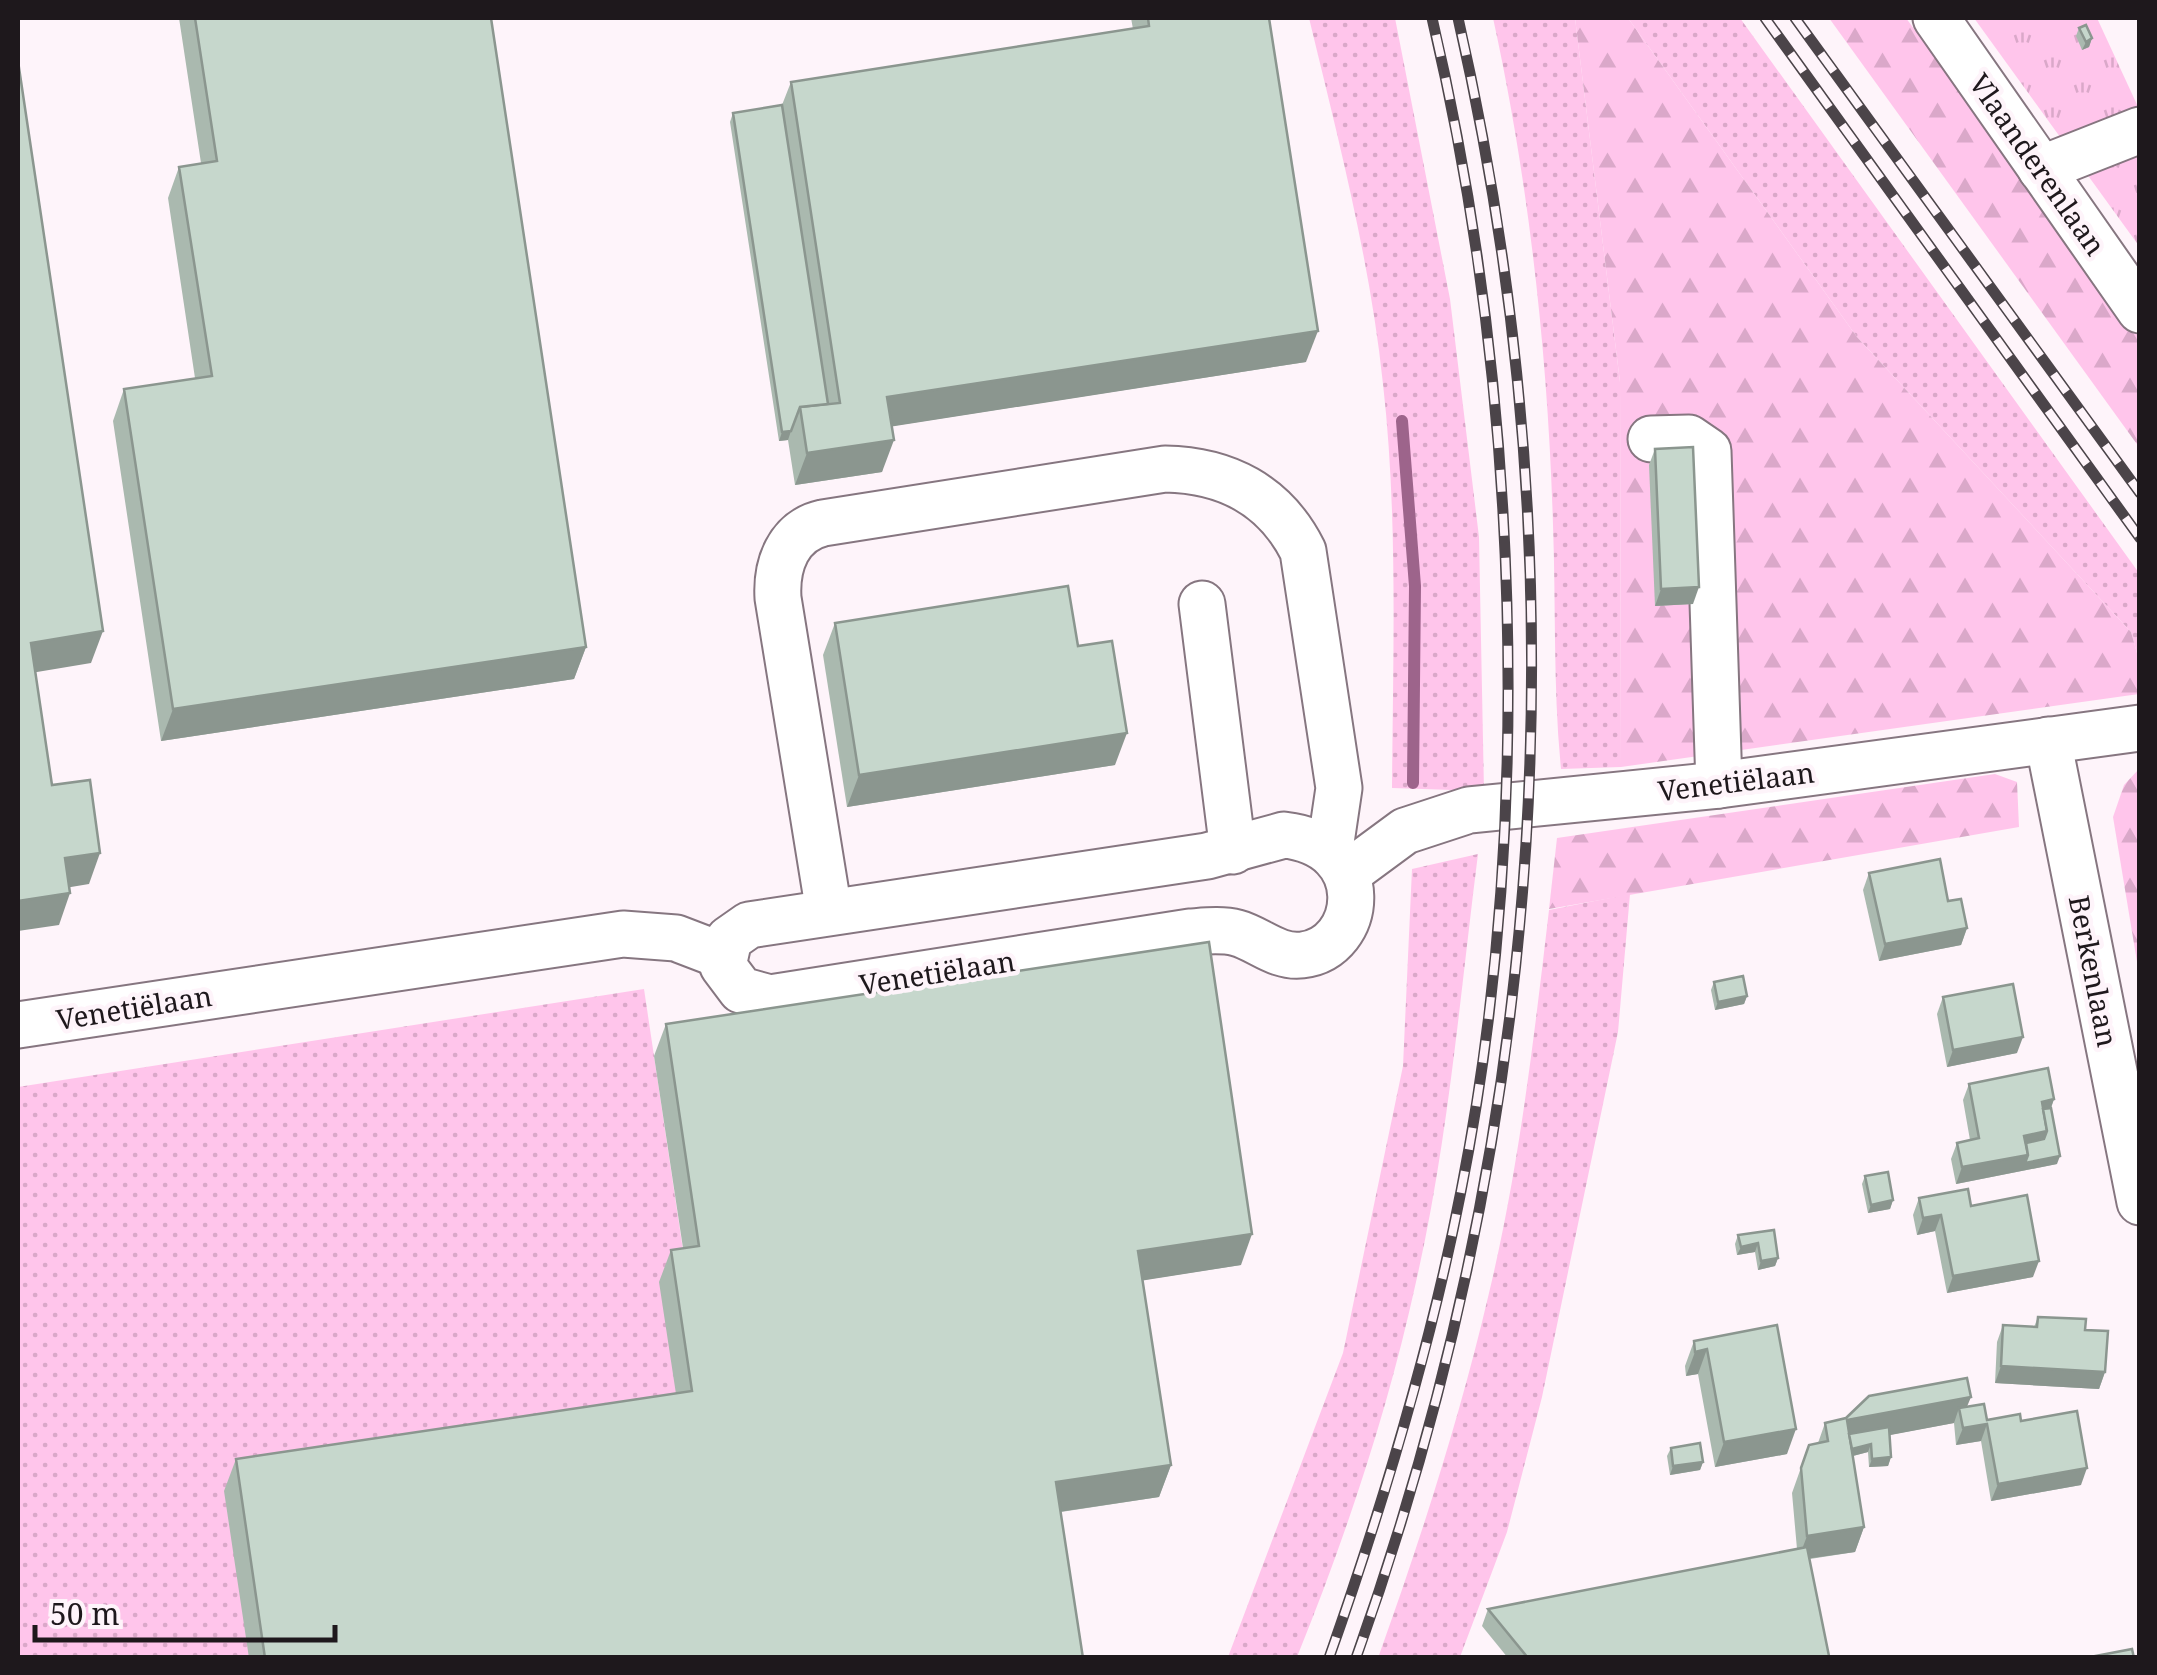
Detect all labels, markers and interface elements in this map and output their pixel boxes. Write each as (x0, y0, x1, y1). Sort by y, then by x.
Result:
street label: Vlaanderenlaan (1961, 66, 2115, 262)
street label: Venetiëlaan (1656, 753, 1816, 809)
street label: Berkenlaan (2061, 892, 2127, 1050)
street label: Venetiëlaan (856, 941, 1018, 1003)
street label: Venetiëlaan (53, 976, 215, 1038)
scale bar (35, 1580, 335, 1642)
text: 50 m (50, 1593, 120, 1634)

